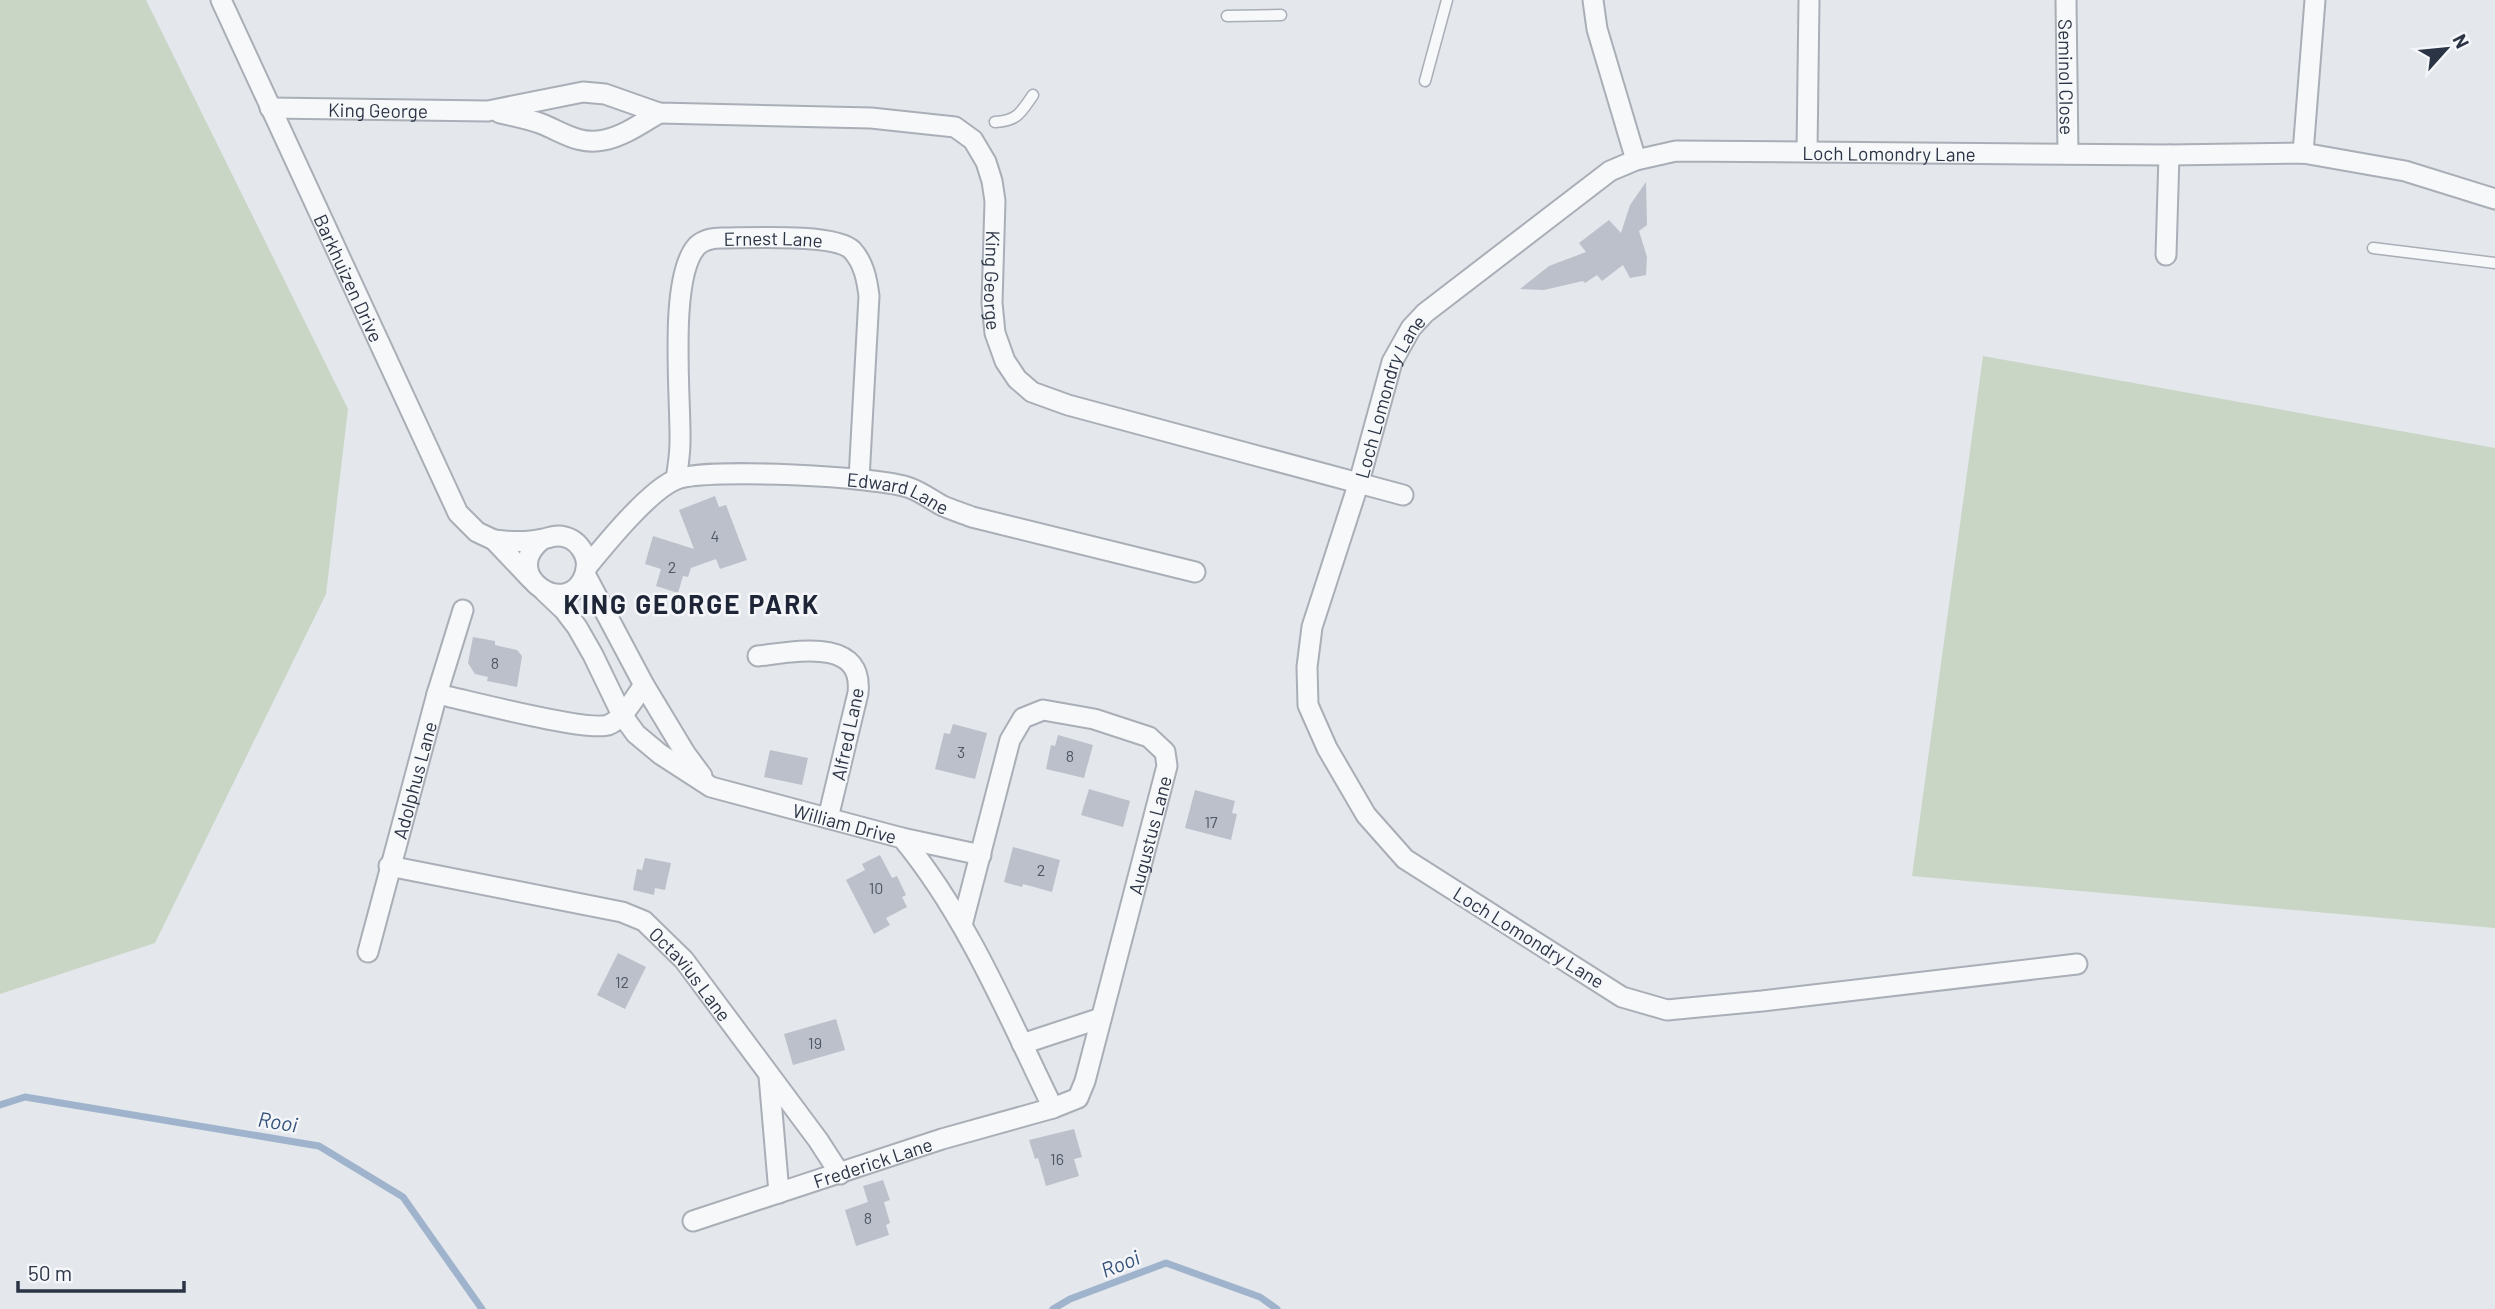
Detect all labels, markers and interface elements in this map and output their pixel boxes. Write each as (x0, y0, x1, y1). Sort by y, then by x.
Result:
north arrow (2411, 14, 2481, 84)
street label: Seminol Close (2055, 19, 2079, 135)
text: N (2448, 30, 2475, 52)
street label: King George (328, 97, 428, 122)
street label: Loch Lomondry Lane (1802, 141, 1976, 165)
street label: Barkhuizen Drive (310, 210, 389, 345)
street label: Ernest Lane (723, 226, 824, 251)
street label: King George (980, 230, 1006, 331)
street label: Loch Lomondry Lane (1349, 309, 1429, 481)
street label: Edward Lane (846, 467, 952, 519)
house number: 4 (711, 526, 719, 545)
house number: 2 (668, 557, 676, 576)
district label: KING GEORGE PARK (564, 588, 820, 619)
house number: 8 (491, 653, 499, 672)
street label: Alfred Lane (826, 685, 868, 783)
street label: Adolphus Lane (387, 719, 441, 841)
house number: 3 (957, 742, 965, 761)
house number: 8 (1066, 746, 1074, 765)
street label: Augustus Lane (1123, 773, 1176, 897)
street label: William Drive (790, 798, 899, 848)
house number: 17 (1204, 812, 1218, 831)
house number: 2 (1037, 860, 1045, 879)
house number: 10 (869, 878, 883, 897)
street label: Loch Lomondry Lane (1449, 881, 1609, 993)
street label: Octavius Lane (645, 922, 737, 1025)
house number: 12 (615, 972, 629, 991)
house number: 19 (808, 1033, 822, 1052)
water label: Rooi (256, 1106, 300, 1137)
street label: Frederick Lane (810, 1132, 935, 1192)
house number: 16 (1050, 1149, 1064, 1168)
house number: 8 (864, 1208, 872, 1227)
water label: Rooi (1097, 1244, 1144, 1282)
scale bar (18, 1250, 184, 1294)
text: 50 m (28, 1260, 72, 1285)

